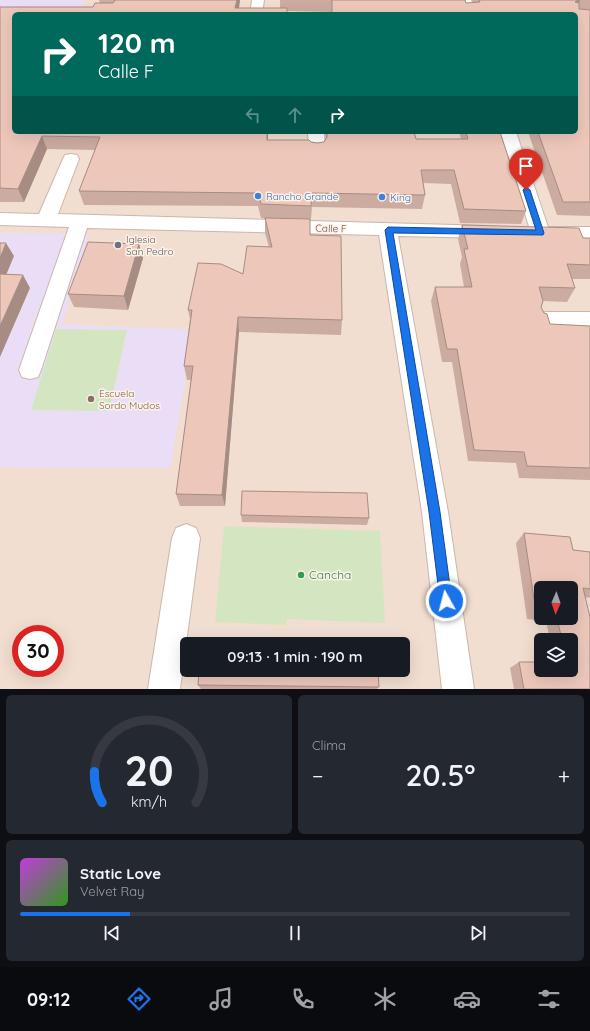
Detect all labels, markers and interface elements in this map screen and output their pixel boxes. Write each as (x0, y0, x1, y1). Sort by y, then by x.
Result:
text: 120 m (98, 25, 176, 60)
icon: right (32, 28, 84, 80)
text: Calle F (98, 60, 154, 83)
icon: left (242, 104, 264, 126)
icon: ahead (284, 104, 306, 126)
icon: right (326, 104, 348, 126)
pin (509, 149, 543, 190)
icon: arrive (515, 155, 537, 177)
place label: Rancho Grande (266, 190, 339, 203)
marker: Rancho Grande (253, 191, 263, 201)
place label: King (390, 191, 411, 204)
marker: King (377, 192, 387, 202)
street label: Calle F (315, 221, 347, 236)
place label: Iglesia San Pedro (126, 233, 173, 258)
marker: Iglesia San Pedro (113, 240, 123, 250)
place label: Escuela Sordo Mudos (99, 387, 160, 412)
marker: Escuela Sordo Mudos (86, 394, 96, 404)
place label: Cancha (309, 567, 351, 582)
marker: Cancha (296, 570, 306, 580)
position arrow (425, 580, 467, 622)
north arrow (534, 581, 578, 625)
map controls (534, 581, 578, 677)
speed limit sign: 30 (12, 625, 64, 677)
button: layers (534, 633, 578, 677)
text: 09:13 · 1 min · 190 m (227, 647, 363, 666)
text: Clima (312, 737, 346, 753)
text: 20 (124, 743, 174, 795)
text: 20.5° (405, 756, 476, 794)
text: − (312, 762, 323, 790)
text: + (558, 762, 570, 790)
text: km/h (131, 792, 167, 810)
text: Static Love (80, 864, 161, 883)
text: Velvet Ray (80, 883, 145, 899)
icon: previous (101, 922, 123, 944)
icon: pause (284, 922, 306, 944)
icon: next (467, 922, 489, 944)
icon: directions (125, 985, 153, 1013)
icon: music (207, 985, 235, 1013)
icon: phone (289, 985, 317, 1013)
icon: climate (371, 985, 399, 1013)
icon: car (453, 985, 481, 1013)
icon: filters (535, 985, 563, 1013)
text: 09:12 (27, 988, 70, 1011)

